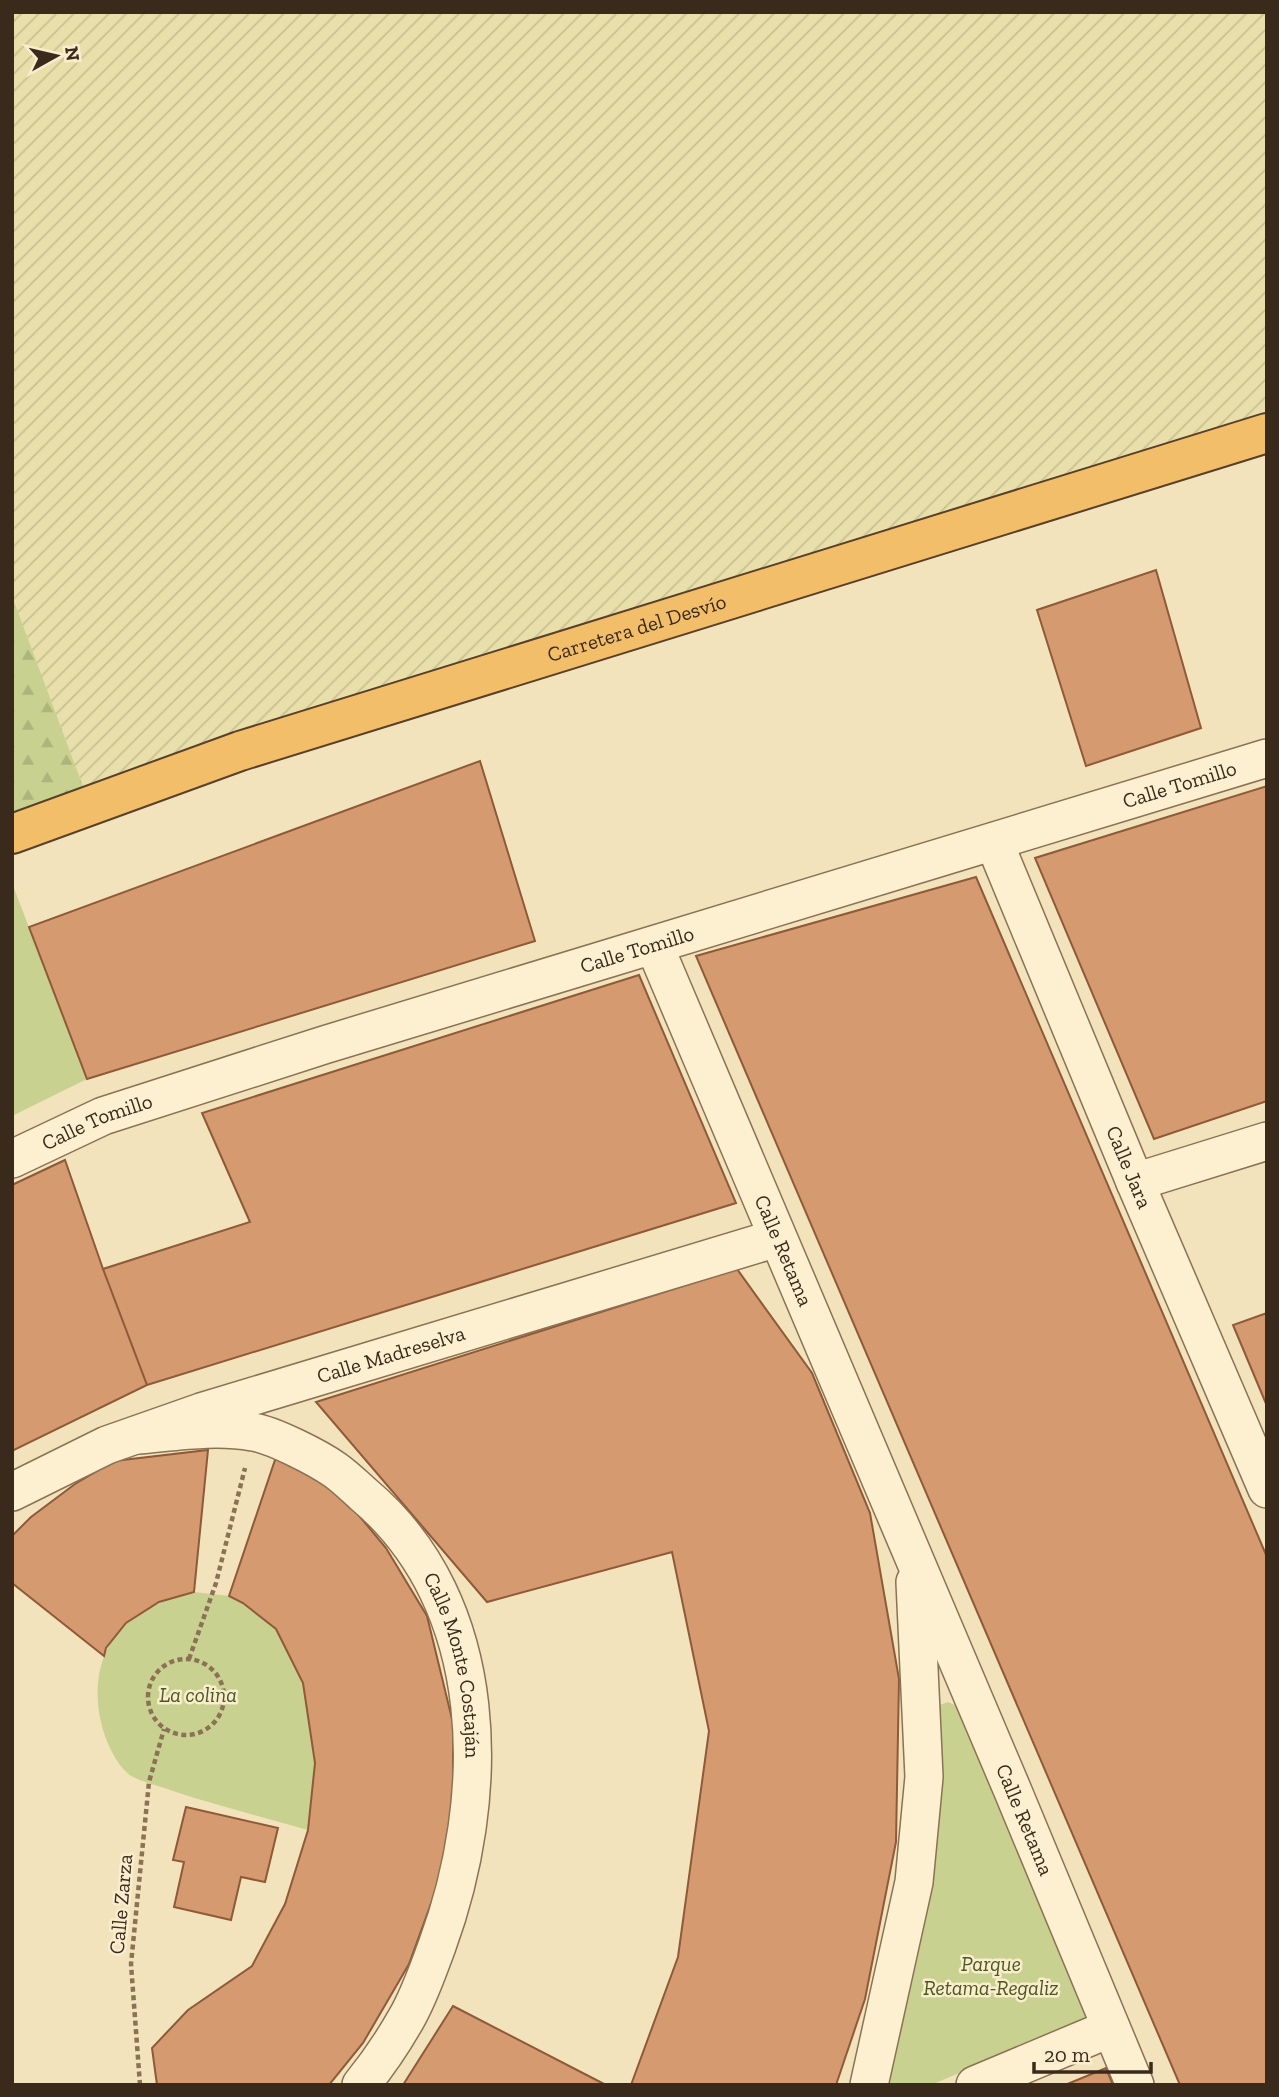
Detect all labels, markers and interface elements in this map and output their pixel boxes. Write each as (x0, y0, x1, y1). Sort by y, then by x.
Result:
north arrow (21, 21, 91, 91)
text: N (60, 45, 85, 62)
street label: Carretera del Desvío (544, 588, 729, 667)
street label: Calle Tomillo (1119, 755, 1239, 813)
street label: Calle Tomillo (577, 920, 697, 978)
street label: Calle Tomillo (37, 1088, 155, 1155)
street label: Calle Jara (1101, 1122, 1158, 1212)
street label: Calle Retama (749, 1191, 819, 1310)
street label: Calle Madreselva (314, 1320, 468, 1388)
street label: Calle Monte Costaján (418, 1567, 485, 1758)
park label: La colina (159, 1682, 237, 1707)
street label: Calle Retama (991, 1760, 1059, 1879)
street label: Calle Zarza (104, 1853, 137, 1955)
park label: Parque Retama-Regaliz (923, 1951, 1059, 2000)
scale bar (1034, 2030, 1151, 2074)
text: 20 m (1044, 2042, 1090, 2067)

